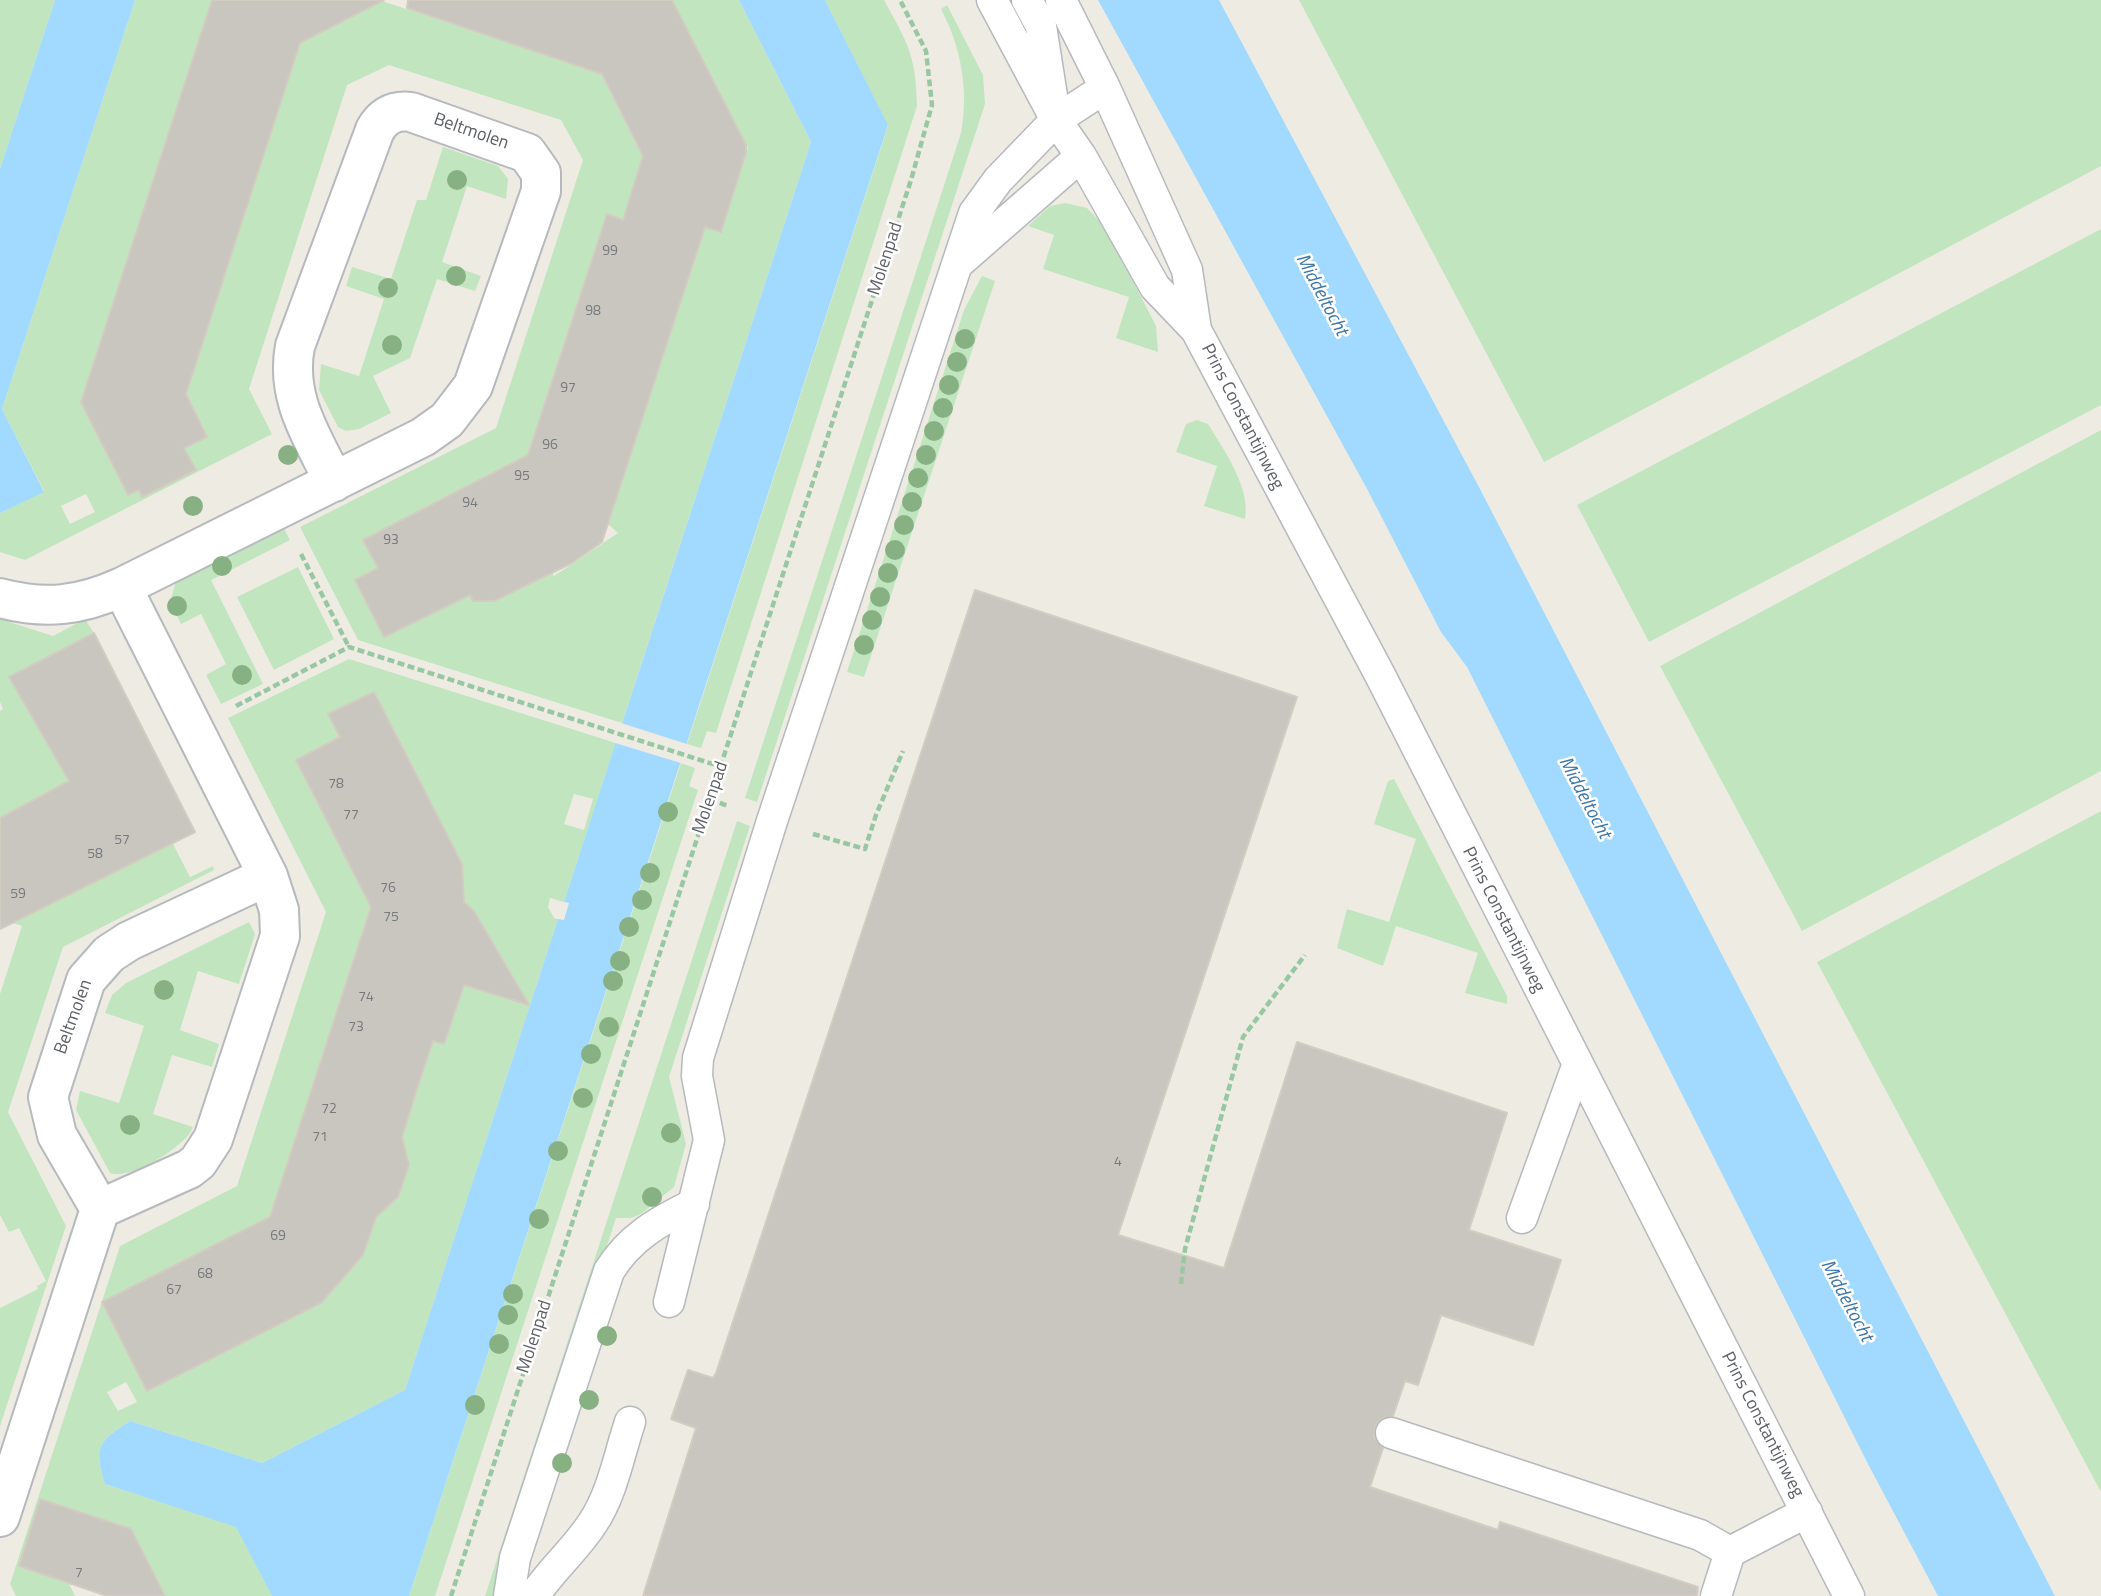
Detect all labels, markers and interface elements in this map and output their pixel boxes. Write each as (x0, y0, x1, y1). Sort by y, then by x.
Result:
street label: Beltmolen (431, 109, 511, 155)
street label: Molenpad (864, 220, 908, 298)
house number: 99 (602, 244, 618, 260)
water label: Middeltocht (1290, 250, 1352, 340)
house number: 98 (585, 304, 601, 320)
street label: Prins Constantijnweg (1196, 341, 1288, 493)
house number: 97 (560, 381, 576, 397)
house number: 96 (542, 438, 558, 454)
house number: 95 (514, 469, 530, 485)
house number: 94 (462, 496, 478, 512)
house number: 93 (383, 533, 399, 549)
water label: Middeltocht (1553, 753, 1615, 843)
street label: Molenpad (689, 759, 733, 837)
house number: 78 (328, 777, 344, 793)
house number: 77 (343, 808, 359, 824)
house number: 57 (114, 833, 130, 849)
street label: Prins Constantijnweg (1457, 844, 1549, 996)
house number: 58 (87, 847, 103, 863)
house number: 76 (380, 881, 396, 897)
house number: 59 (10, 887, 26, 903)
house number: 75 (383, 910, 399, 926)
street label: Beltmolen (50, 977, 98, 1057)
house number: 74 (358, 990, 374, 1006)
house number: 73 (348, 1020, 364, 1036)
house number: 72 (321, 1102, 337, 1118)
house number: 71 (312, 1130, 328, 1146)
house number: 4 (1114, 1155, 1122, 1171)
house number: 69 (270, 1229, 286, 1245)
water label: Middeltocht (1815, 1256, 1877, 1346)
house number: 68 (197, 1267, 213, 1283)
house number: 67 (166, 1283, 182, 1299)
street label: Molenpad (513, 1298, 557, 1376)
street label: Prins Constantijnweg (1716, 1349, 1808, 1501)
house number: 7 (75, 1566, 83, 1582)

